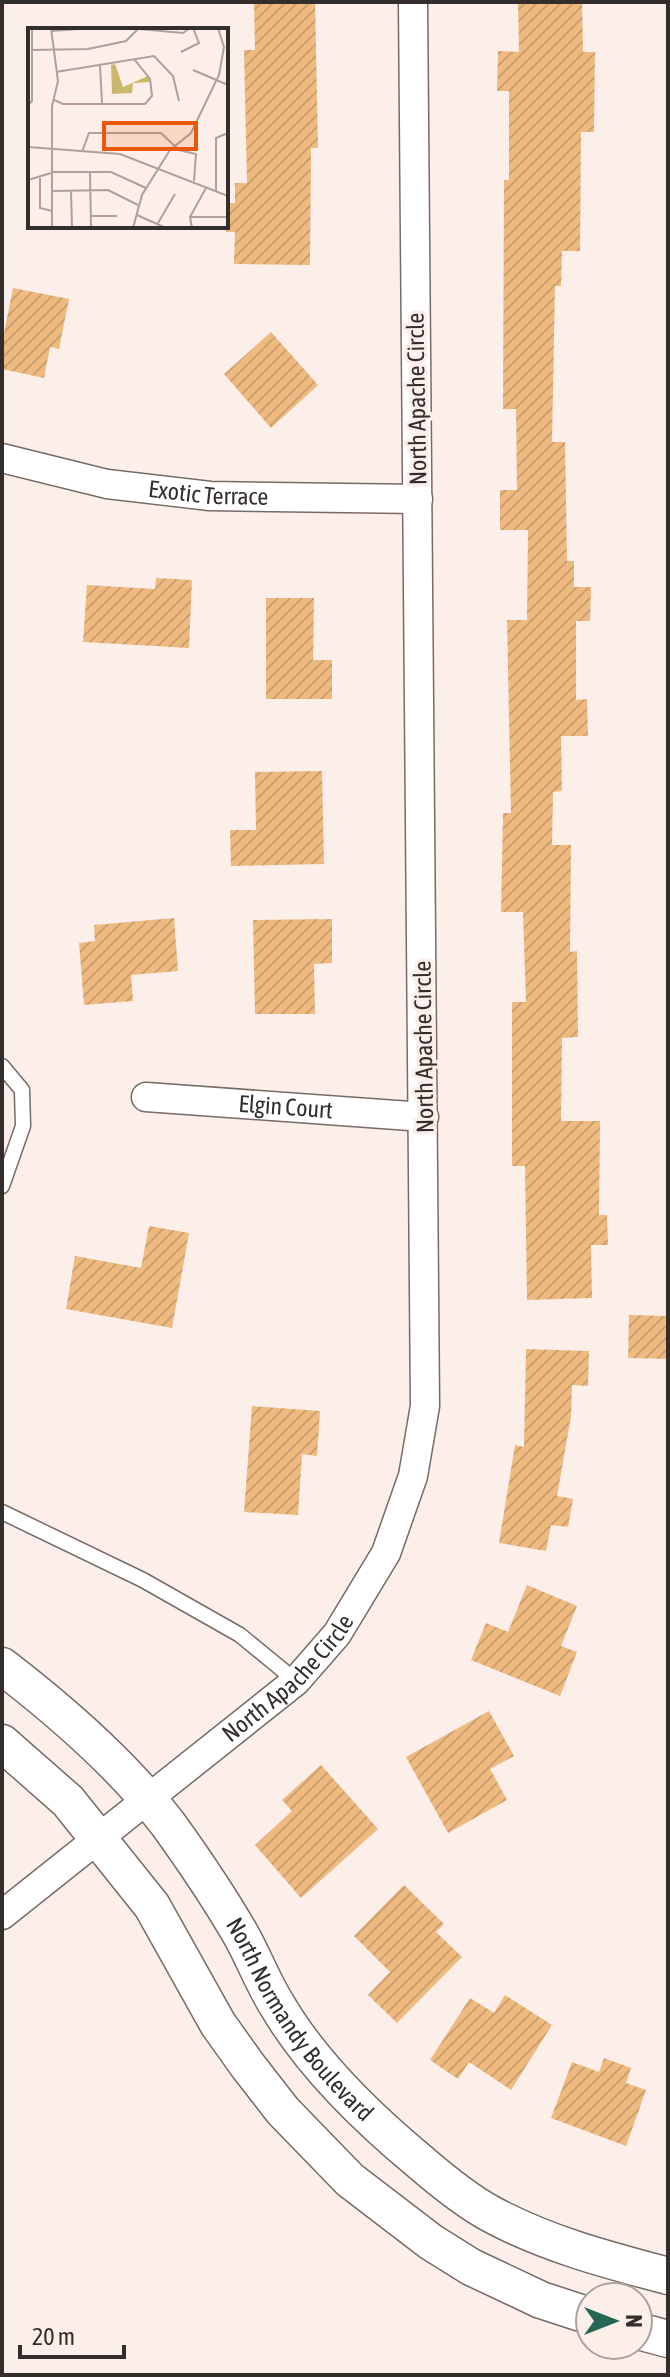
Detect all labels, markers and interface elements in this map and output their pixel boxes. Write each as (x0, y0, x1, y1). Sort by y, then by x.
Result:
inset map (28, 28, 228, 228)
street label: North Apache Circle (401, 313, 432, 485)
street label: Exotic Terrace (147, 475, 268, 510)
street label: North Apache Circle (408, 961, 439, 1133)
street label: Elgin Court (238, 1090, 334, 1123)
street label: North Apache Circle (217, 1610, 359, 1747)
street label: North Normandy Boulevard (221, 1913, 379, 2126)
north arrow (574, 2281, 654, 2361)
scale bar (20, 2309, 124, 2359)
text: N (621, 2315, 647, 2327)
text: 20 m (32, 2323, 75, 2350)

